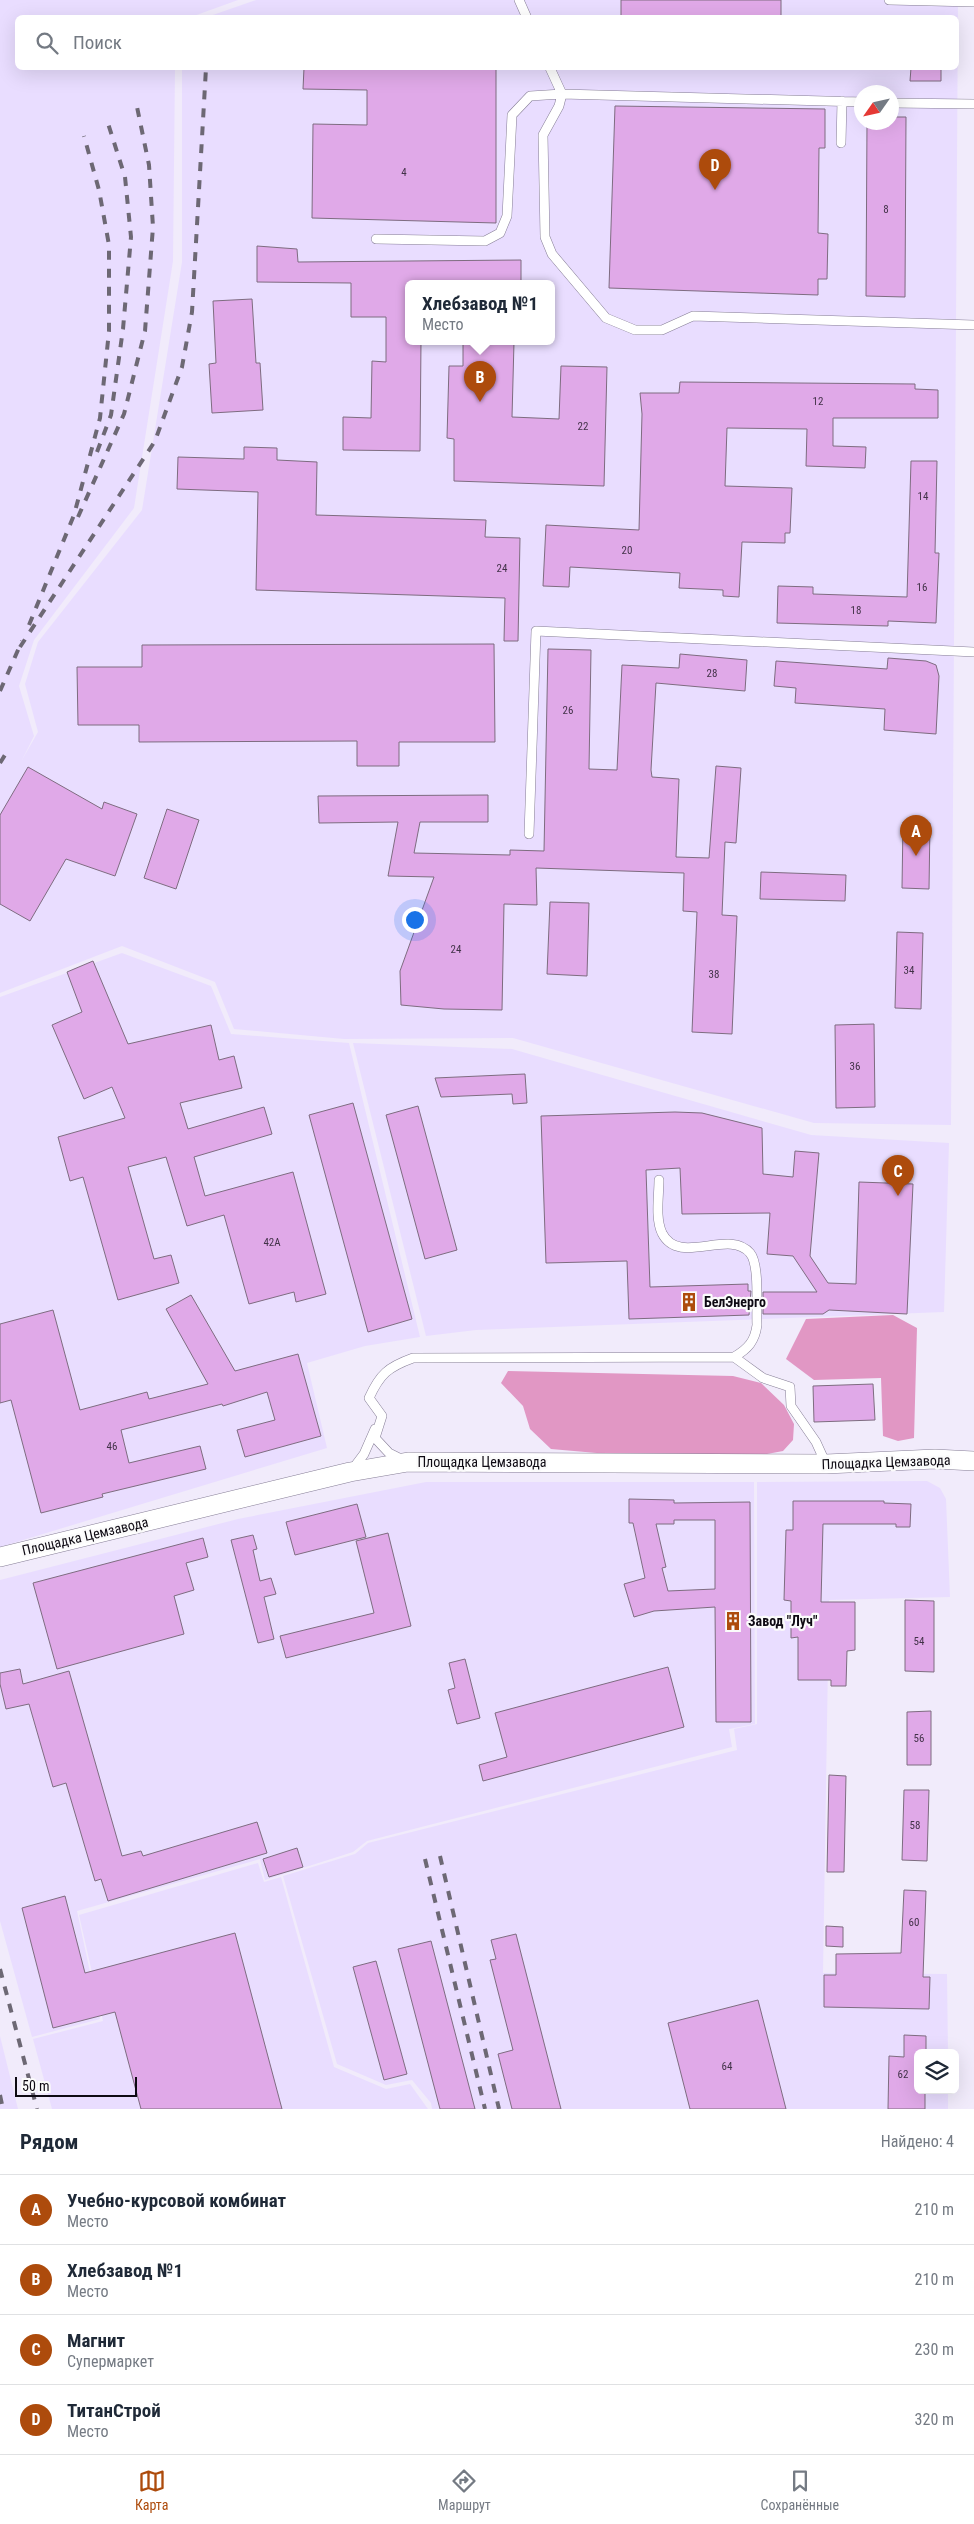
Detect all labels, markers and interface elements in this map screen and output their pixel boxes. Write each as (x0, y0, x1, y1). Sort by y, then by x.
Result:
search box (15, 15, 959, 70)
icon: search (33, 29, 61, 57)
text: Поиск (73, 31, 122, 54)
north arrow (854, 85, 899, 130)
pin: D (699, 149, 731, 190)
house number: 4 (401, 166, 407, 179)
house number: 8 (883, 203, 889, 216)
popup (405, 280, 555, 345)
text: Хлебзавод №1 (422, 292, 538, 315)
text: Место (422, 315, 463, 334)
pin: B (464, 361, 496, 402)
house number: 12 (813, 395, 823, 408)
house number: 22 (578, 420, 588, 433)
house number: 14 (918, 490, 929, 503)
house number: 20 (622, 544, 632, 557)
house number: 24 (497, 562, 508, 575)
house number: 16 (917, 581, 927, 594)
house number: 18 (851, 604, 861, 617)
house number: 28 (707, 667, 717, 680)
house number: 26 (563, 704, 573, 717)
pin: A (900, 815, 932, 856)
your location (402, 907, 428, 933)
house number: 24 (451, 943, 462, 956)
house number: 34 (904, 964, 915, 977)
house number: 38 (709, 968, 719, 981)
house number: 36 (850, 1060, 860, 1073)
pin: C (882, 1155, 914, 1196)
house number: 42А (263, 1236, 281, 1249)
building icon: БелЭнерго (678, 1291, 700, 1313)
place label: БелЭнерго (704, 1294, 766, 1310)
house number: 46 (107, 1440, 117, 1453)
street label: Площадка Цемзавода (821, 1452, 951, 1472)
street label: Площадка Цемзавода (417, 1454, 547, 1470)
street label: Площадка Цемзавода (20, 1514, 150, 1558)
building icon: Завод "Луч" (722, 1610, 744, 1632)
place label: Завод "Луч" (748, 1613, 818, 1629)
house number: 54 (914, 1635, 925, 1648)
house number: 56 (914, 1732, 924, 1745)
house number: 58 (910, 1819, 920, 1832)
house number: 60 (909, 1916, 919, 1929)
map controls (914, 2049, 959, 2094)
button: layers (914, 2049, 959, 2094)
house number: 64 (722, 2060, 733, 2073)
house number: 62 (898, 2068, 908, 2081)
scale bar (15, 2074, 138, 2097)
text: 50 m (22, 2078, 50, 2094)
text: Рядом (20, 2130, 79, 2154)
text: Найдено: 4 (881, 2132, 954, 2151)
text: Учебно-курсовой комбинат (67, 2189, 286, 2212)
text: A (31, 2200, 41, 2219)
text: 210 m (915, 2200, 954, 2219)
text: Место (67, 2212, 108, 2231)
text: Хлебзавод №1 (67, 2259, 183, 2282)
text: B (32, 2270, 40, 2289)
text: 210 m (915, 2270, 954, 2289)
text: Место (67, 2282, 108, 2301)
text: Магнит (67, 2329, 125, 2352)
text: C (31, 2340, 41, 2359)
text: 230 m (915, 2340, 954, 2359)
text: Супермаркет (67, 2352, 154, 2371)
text: ТитанСтрой (67, 2399, 161, 2422)
text: D (31, 2410, 41, 2429)
text: 320 m (915, 2410, 954, 2429)
text: Место (67, 2422, 108, 2441)
tab: Карта (135, 2467, 168, 2513)
tab: Маршрут (438, 2467, 491, 2513)
tab: Сохранённые (761, 2467, 839, 2513)

